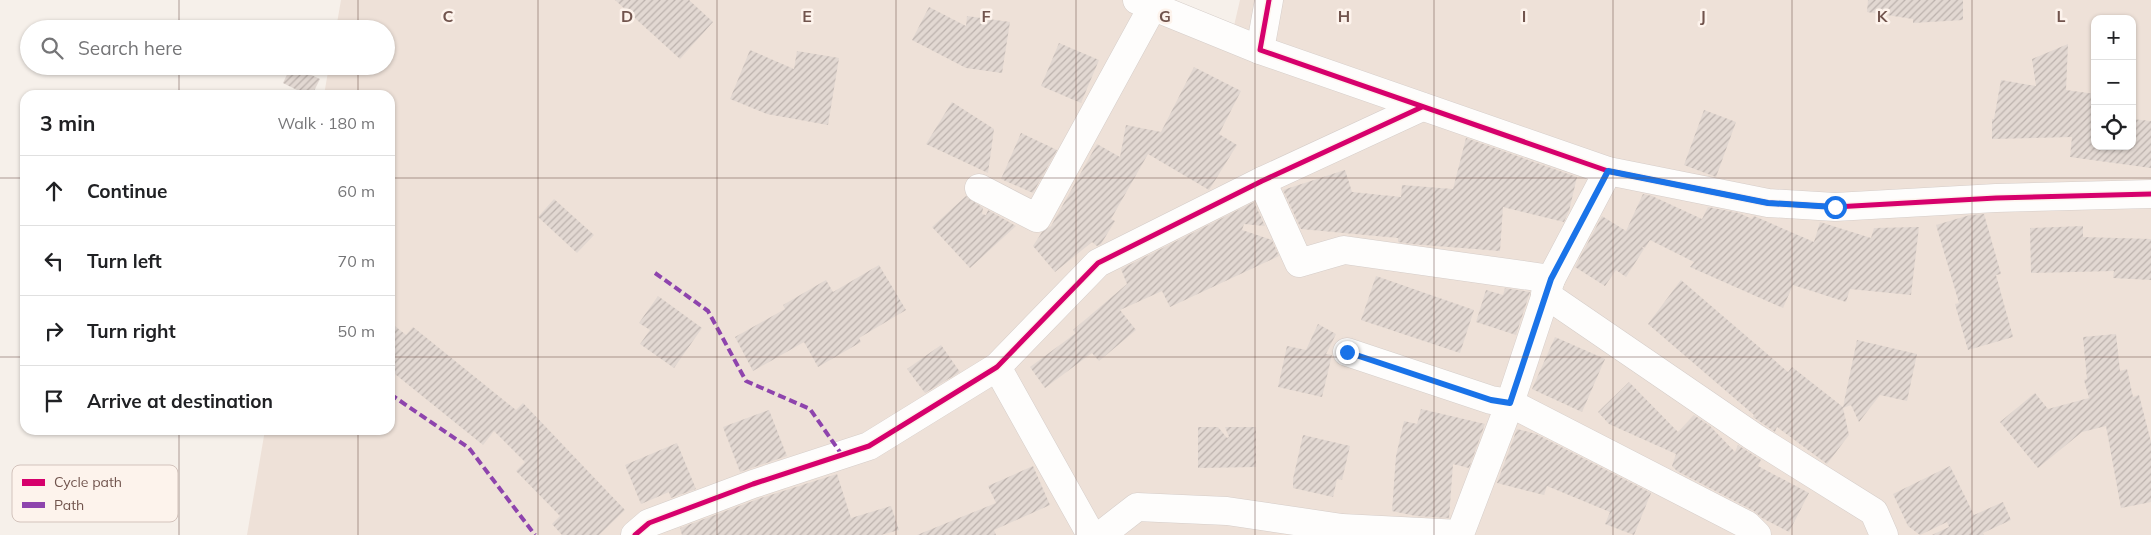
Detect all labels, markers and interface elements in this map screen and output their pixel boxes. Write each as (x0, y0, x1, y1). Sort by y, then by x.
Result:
text: C (443, 6, 454, 26)
text: D (621, 6, 633, 26)
text: E (802, 6, 812, 26)
text: F (981, 6, 991, 26)
text: G (1159, 6, 1171, 26)
text: H (1338, 6, 1350, 26)
text: I (1522, 6, 1526, 26)
text: J (1700, 6, 1706, 26)
text: K (1877, 6, 1889, 26)
text: L (2057, 6, 2066, 26)
map controls (2091, 15, 2136, 150)
button: + (2091, 15, 2136, 60)
search box (20, 20, 395, 75)
icon: search (38, 34, 66, 62)
text: Search here (78, 36, 182, 60)
button: − (2091, 60, 2136, 105)
button: locate (2091, 105, 2136, 150)
text: 3 min (40, 110, 95, 136)
text: Walk · 180 m (277, 113, 375, 133)
icon: ahead (40, 177, 68, 205)
text: Continue (87, 179, 167, 203)
text: 60 m (338, 181, 375, 201)
route start (1824, 196, 1847, 219)
icon: left (40, 247, 68, 275)
text: Turn left (87, 249, 162, 273)
text: 70 m (338, 251, 375, 271)
icon: right (40, 317, 68, 345)
text: Turn right (87, 319, 176, 343)
text: 50 m (338, 321, 375, 341)
route end (1336, 341, 1359, 364)
icon: arrive (40, 387, 68, 415)
text: Arrive at destination (87, 389, 273, 413)
legend (12, 465, 178, 522)
text: Cycle path (54, 473, 122, 491)
text: Path (54, 496, 84, 514)

